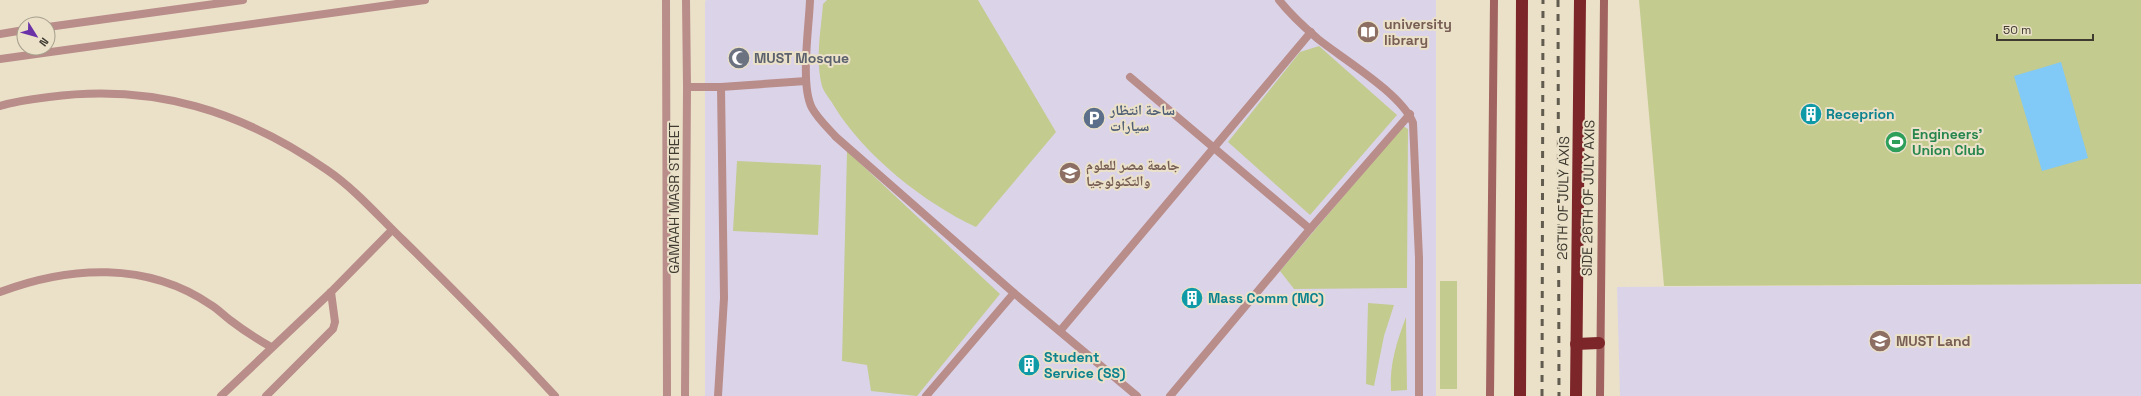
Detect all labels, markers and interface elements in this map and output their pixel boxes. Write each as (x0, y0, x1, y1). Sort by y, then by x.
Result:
place label: university library (1384, 15, 1452, 49)
north arrow (16, 16, 56, 56)
scale bar (1997, 16, 2093, 42)
library icon: university library (1355, 19, 1381, 45)
text: 50 m (2003, 22, 2031, 38)
text: N (36, 35, 52, 49)
mosque icon: MUST Mosque (726, 45, 752, 71)
place label: MUST Mosque (754, 49, 849, 67)
place label: ساحة انتظار سيارات (1109, 101, 1175, 135)
building icon: Receprion (1798, 101, 1824, 127)
parking icon: ساحة انتظار سيارات (1081, 105, 1107, 131)
place label: Receprion (1826, 105, 1895, 123)
street label: SIDE 26TH OF JULY AXIS (1578, 120, 1598, 276)
street label: GAMAAH MASR STREET (665, 122, 683, 274)
place label: Engineers' Union Club (1912, 125, 1985, 159)
sports icon: Engineers' Union Club (1883, 129, 1909, 155)
street label: 26TH OF JULY AXIS (1553, 136, 1573, 260)
place label: جامعة مصر للعلوم والتكنولوجيا (1086, 156, 1180, 190)
school or university icon: جامعة مصر للعلوم والتكنولوجيا (1057, 160, 1083, 186)
building icon: Mass Comm (MC) (1179, 285, 1205, 311)
place label: Mass Comm (MC) (1208, 289, 1324, 307)
school or university icon: MUST Land (1867, 328, 1893, 354)
place label: MUST Land (1896, 332, 1971, 350)
place label: Student Service (SS) (1044, 348, 1125, 382)
building icon: Student Service (SS) (1016, 352, 1042, 378)

